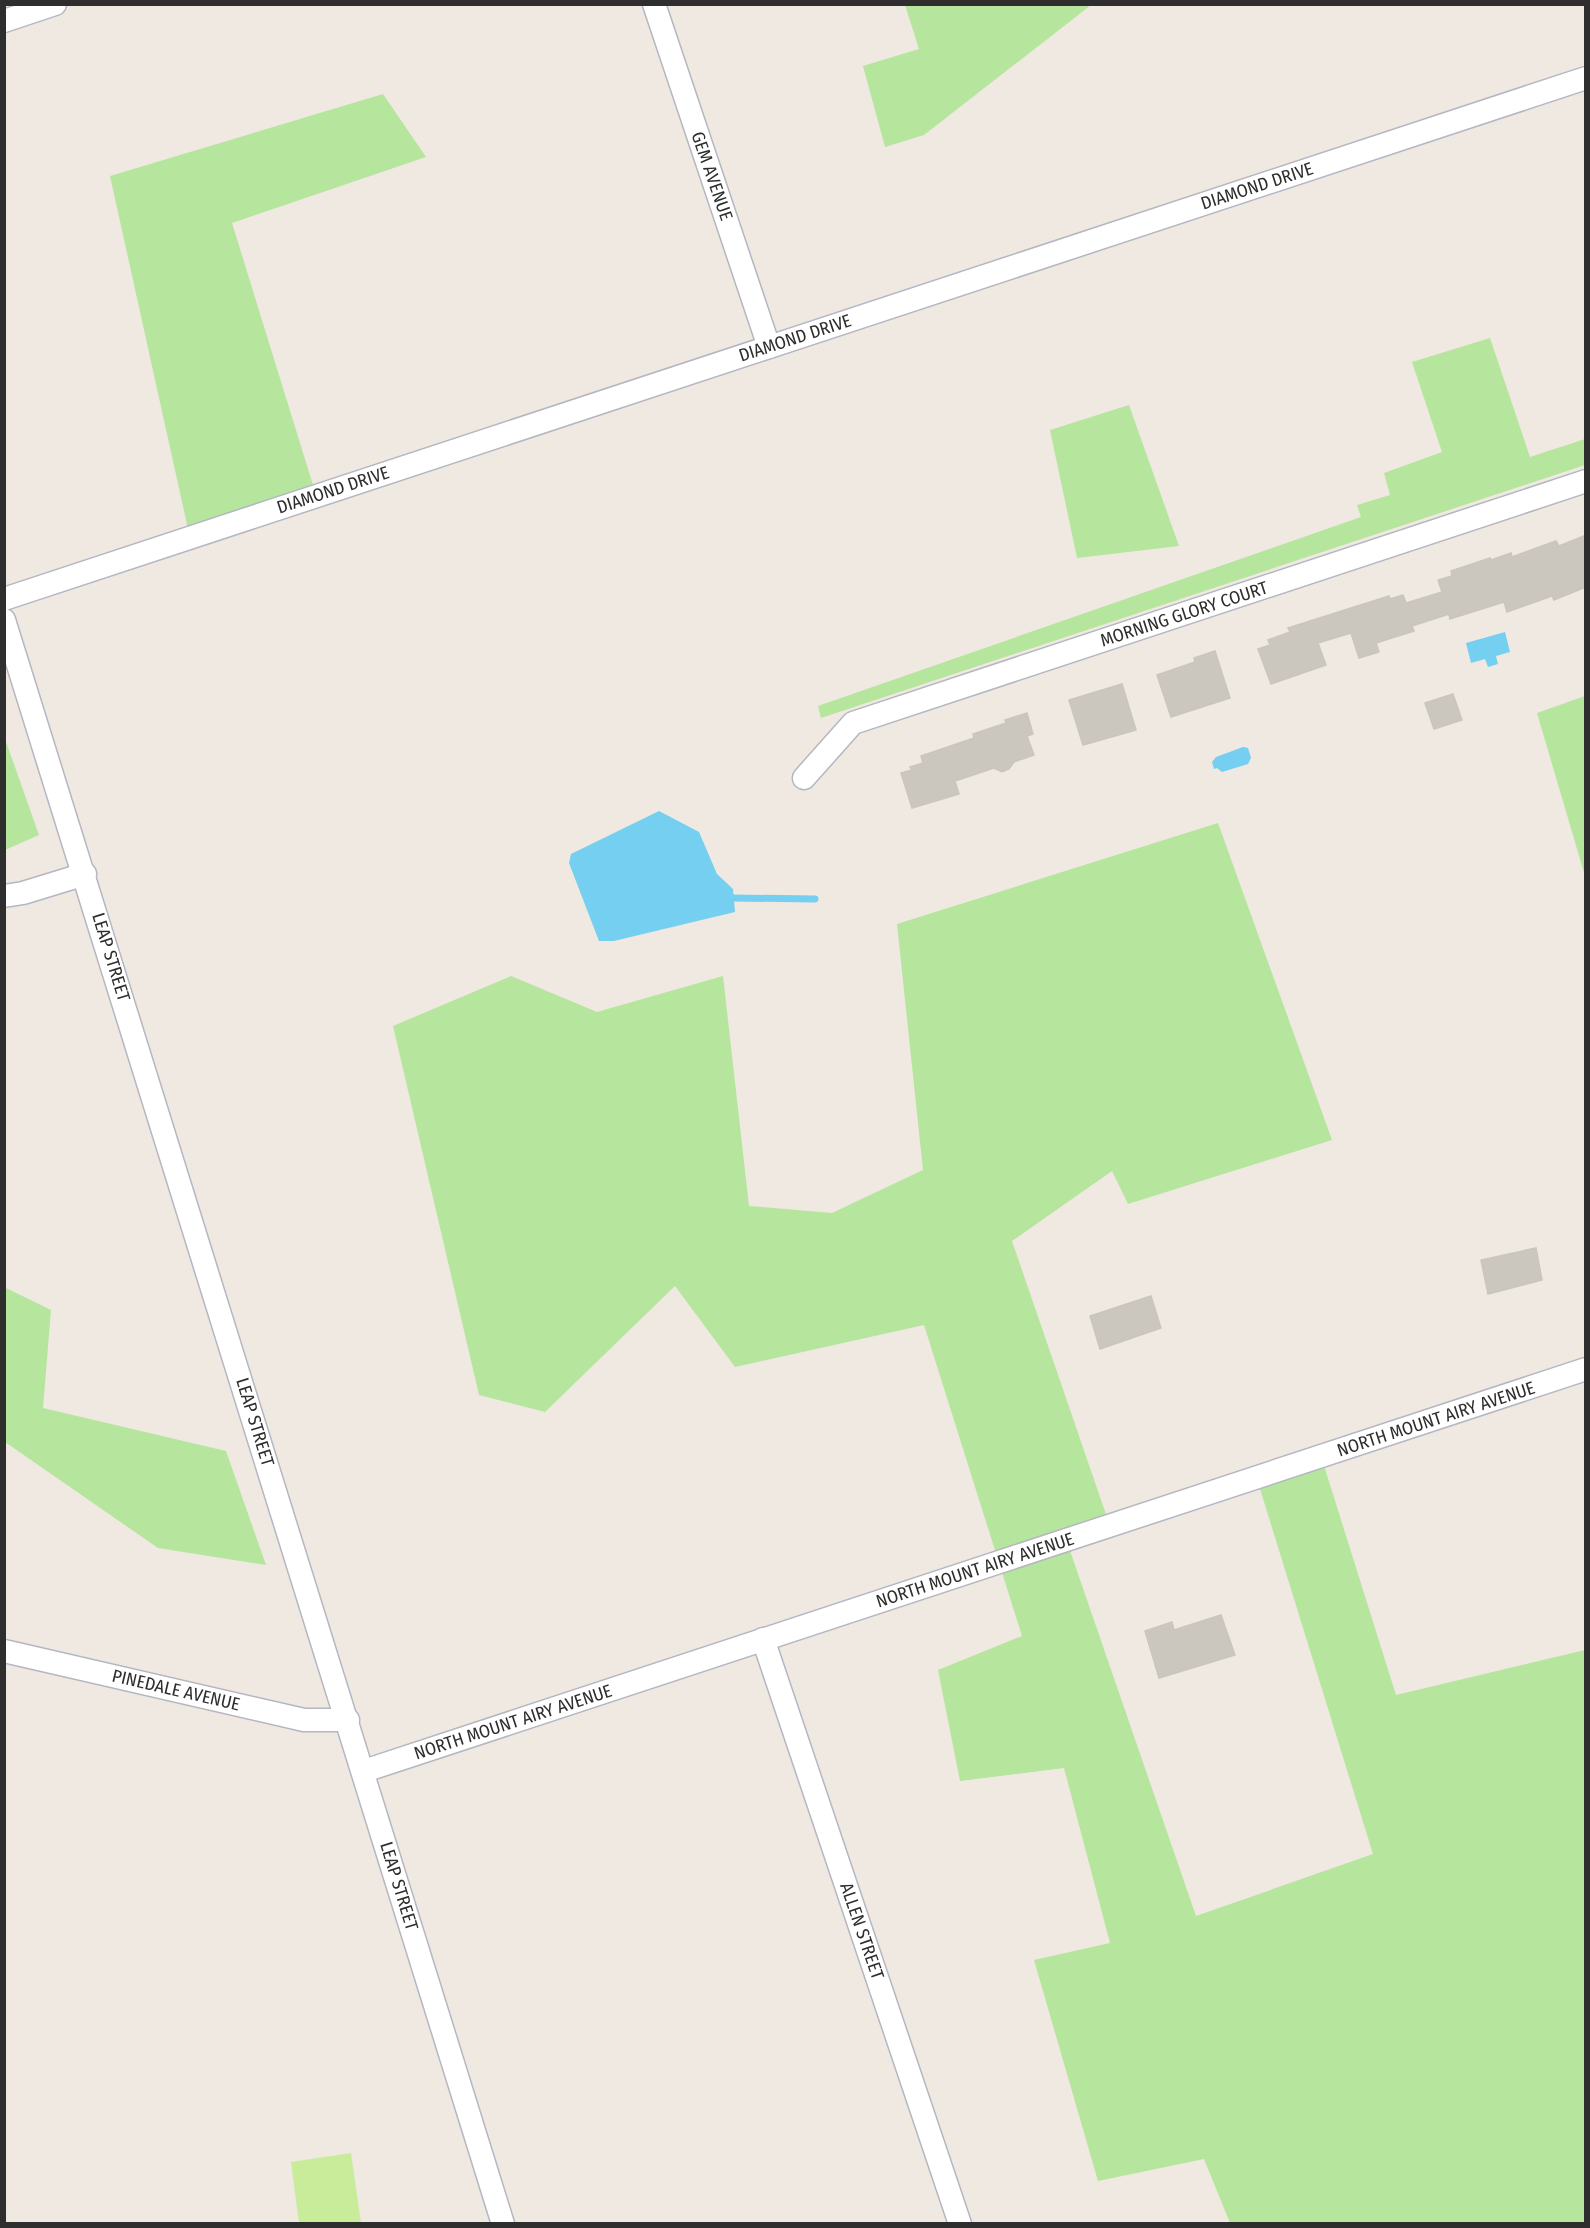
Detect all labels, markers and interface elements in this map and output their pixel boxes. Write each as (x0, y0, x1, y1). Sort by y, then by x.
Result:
street label: GEM AVENUE (687, 129, 737, 223)
street label: DIAMOND DRIVE (1198, 157, 1316, 215)
street label: DIAMOND DRIVE (736, 309, 854, 367)
street label: DIAMOND DRIVE (274, 461, 392, 519)
street label: MORNING GLORY COURT (1098, 576, 1271, 651)
street label: LEAP STREET (87, 910, 135, 1005)
street label: LEAP STREET (231, 1375, 279, 1470)
street label: NORTH MOUNT AIRY AVENUE (1334, 1377, 1538, 1461)
street label: NORTH MOUNT AIRY AVENUE (873, 1528, 1077, 1612)
street label: PINEDALE AVENUE (110, 1665, 242, 1715)
street label: NORTH MOUNT AIRY AVENUE (411, 1680, 615, 1764)
street label: LEAP STREET (375, 1839, 423, 1934)
street label: ALLEN STREET (835, 1880, 889, 1983)

